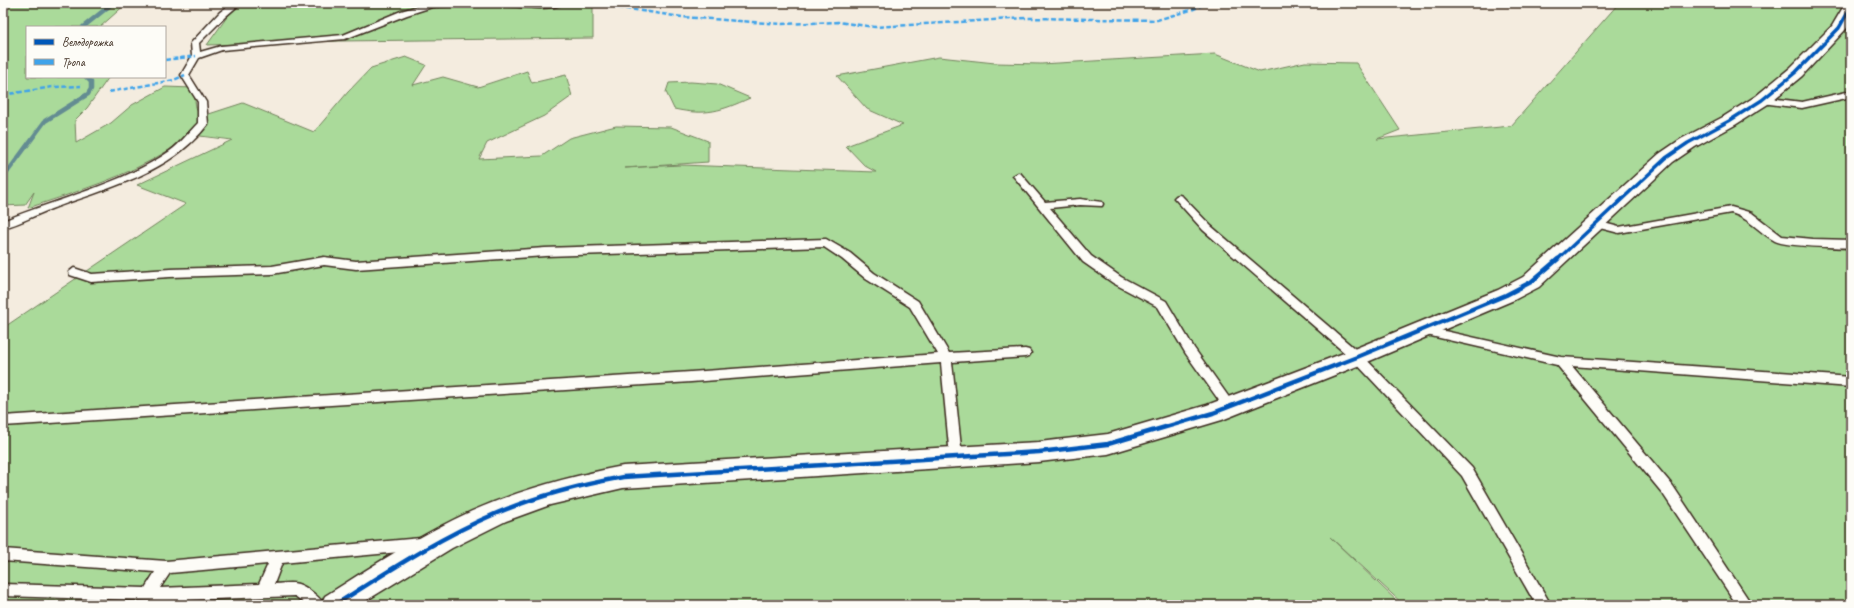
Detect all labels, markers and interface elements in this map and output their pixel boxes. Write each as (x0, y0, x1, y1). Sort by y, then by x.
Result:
legend (26, 26, 166, 78)
text: Велодорожка (62, 34, 114, 50)
text: Тропа (62, 54, 86, 70)

